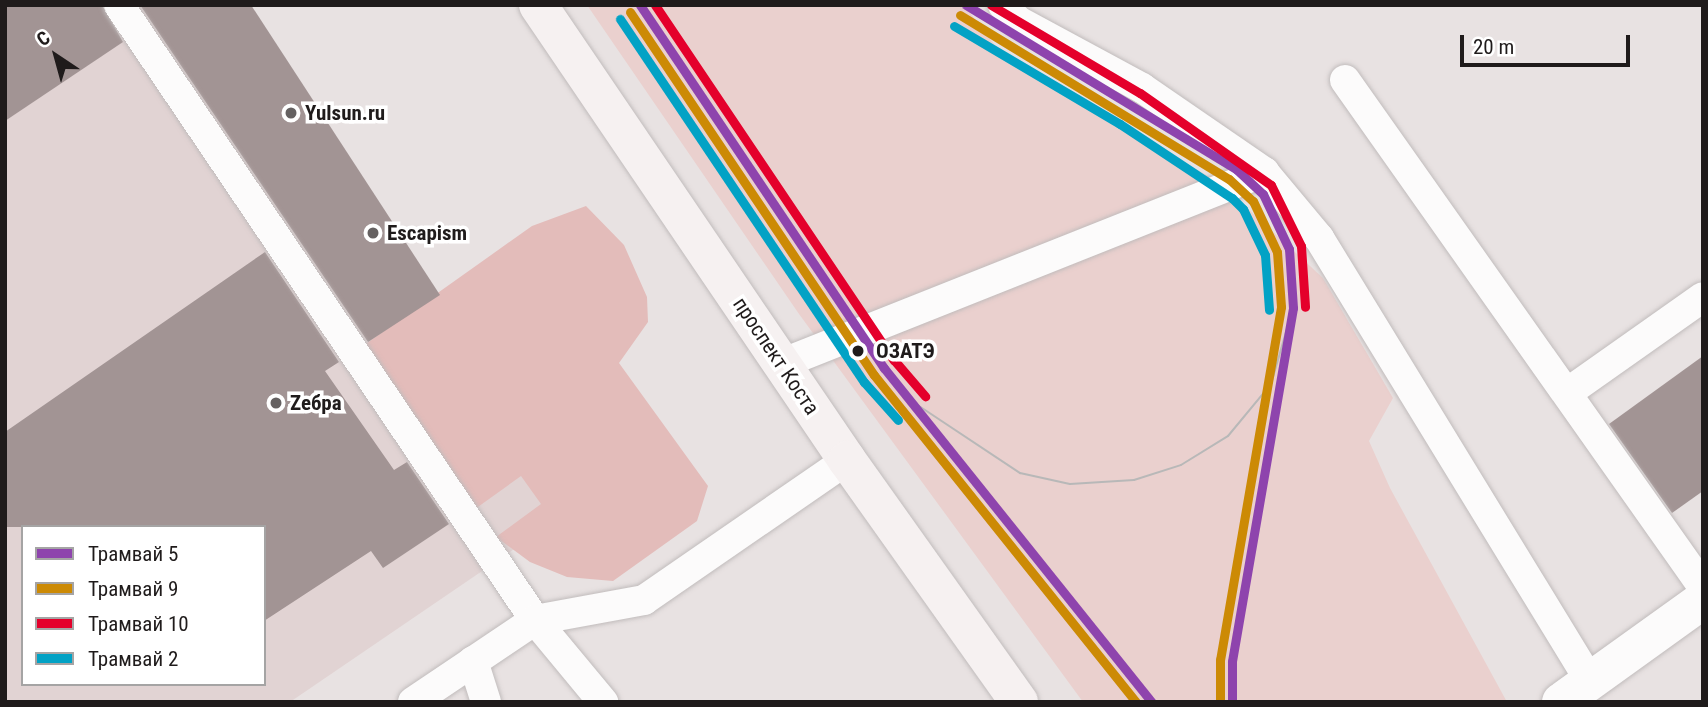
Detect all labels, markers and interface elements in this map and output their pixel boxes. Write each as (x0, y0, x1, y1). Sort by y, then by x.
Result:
north arrow (21, 21, 91, 91)
scale bar (1463, 21, 1633, 65)
text: С (32, 26, 54, 51)
text: 20 m (1473, 35, 1514, 59)
place label: Yulsun.ru (305, 100, 385, 126)
marker: Yulsun.ru (283, 105, 299, 121)
place label: Escapism (387, 220, 467, 246)
marker: Escapism (365, 225, 381, 241)
street label: проспект Коста (727, 292, 825, 420)
place label: ОЗАТЭ (876, 338, 935, 364)
marker: ОЗАТЭ (847, 340, 869, 362)
place label: Zeбра (290, 390, 342, 416)
marker: Zeбра (268, 395, 284, 411)
legend (21, 525, 266, 686)
text: Трамвай 5 (88, 542, 178, 566)
text: Трамвай 9 (88, 577, 178, 601)
text: Трамвай 10 (88, 612, 189, 636)
text: Трамвай 2 (88, 647, 178, 671)

